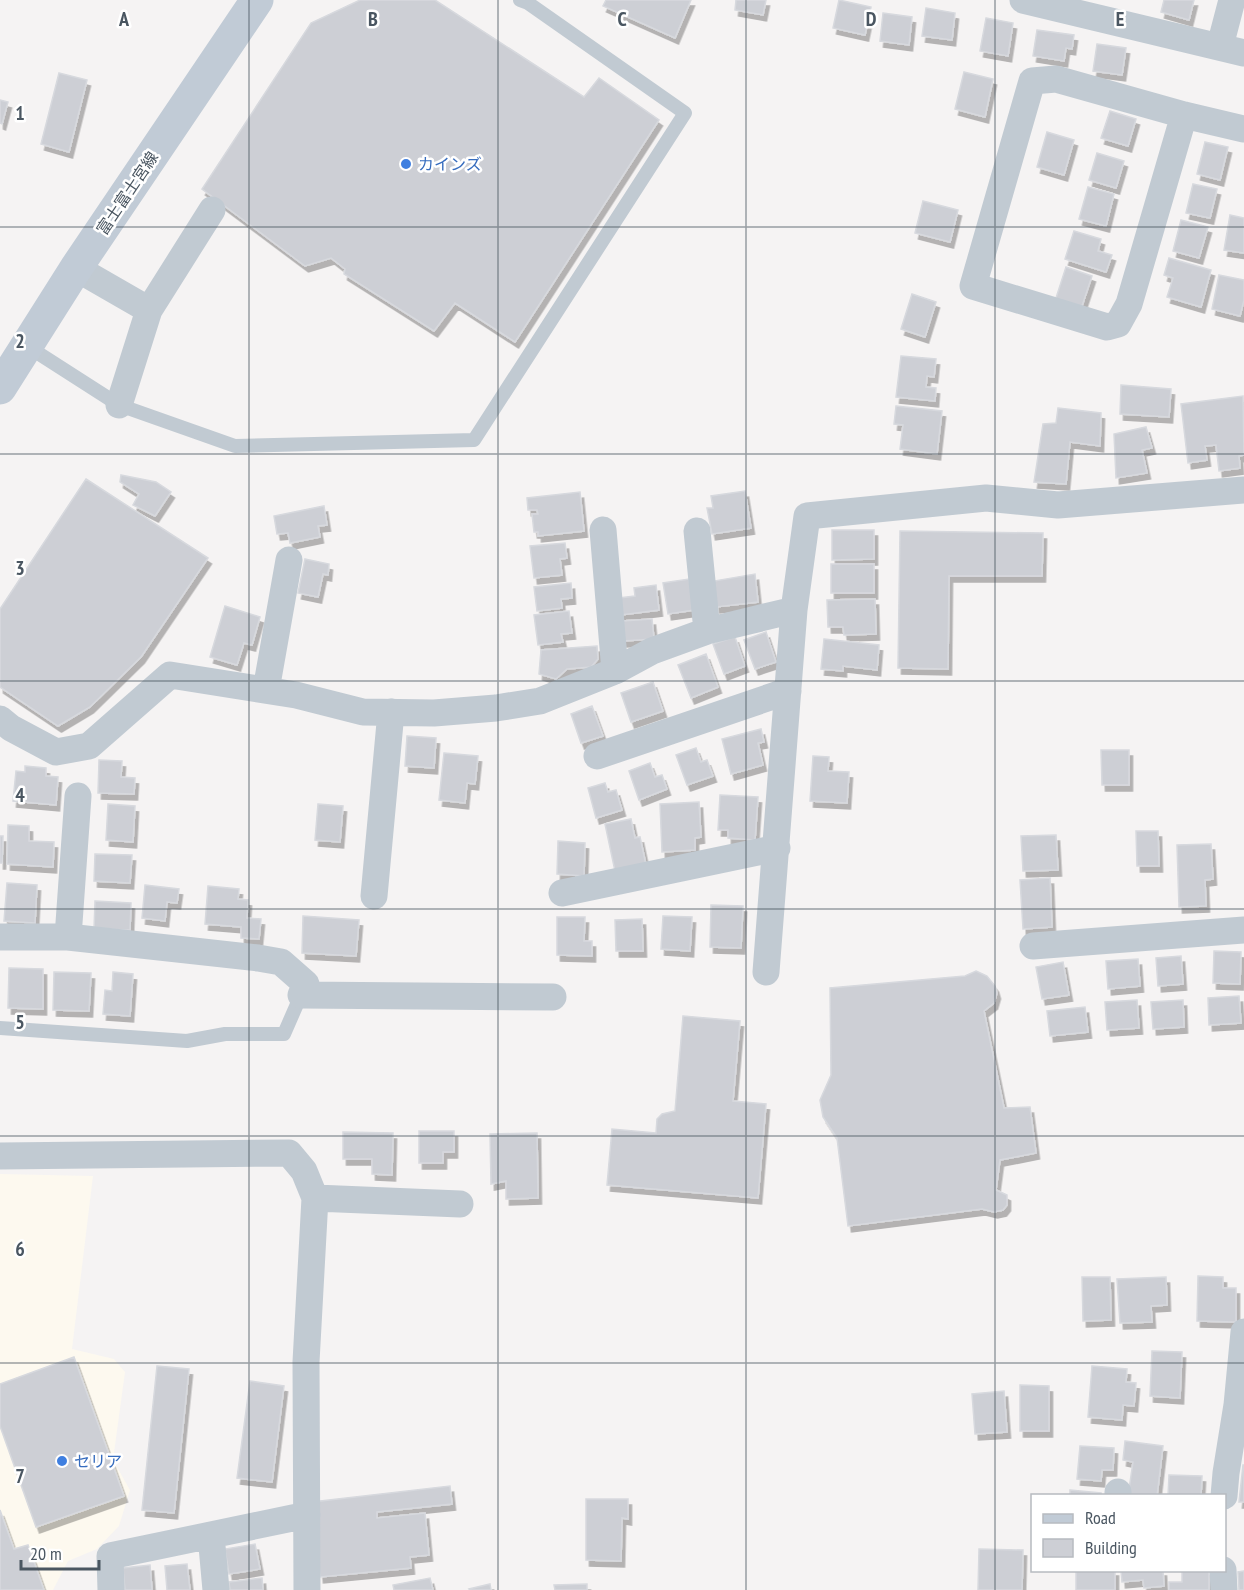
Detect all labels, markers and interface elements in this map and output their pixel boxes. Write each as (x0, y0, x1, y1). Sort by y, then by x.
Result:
text: A (118, 6, 130, 32)
text: B (368, 6, 378, 32)
text: C (617, 6, 627, 32)
text: D (866, 6, 877, 32)
text: E (1116, 6, 1124, 32)
text: 1 (15, 100, 25, 126)
street label: 富士富士宮線 (92, 148, 162, 238)
place label: カインズ (418, 154, 482, 174)
marker: カインズ (399, 157, 413, 171)
text: 2 (15, 328, 25, 354)
text: 3 (15, 555, 25, 581)
text: 4 (15, 782, 25, 808)
text: 5 (15, 1009, 25, 1035)
text: 6 (15, 1236, 25, 1262)
place label: セリア (74, 1451, 122, 1471)
marker: セリア (55, 1454, 69, 1468)
text: 7 (15, 1463, 25, 1489)
legend (1031, 1494, 1226, 1572)
text: Road (1085, 1506, 1116, 1529)
scale bar (21, 1533, 99, 1571)
text: Building (1085, 1536, 1137, 1559)
text: 20 m (30, 1542, 62, 1565)

